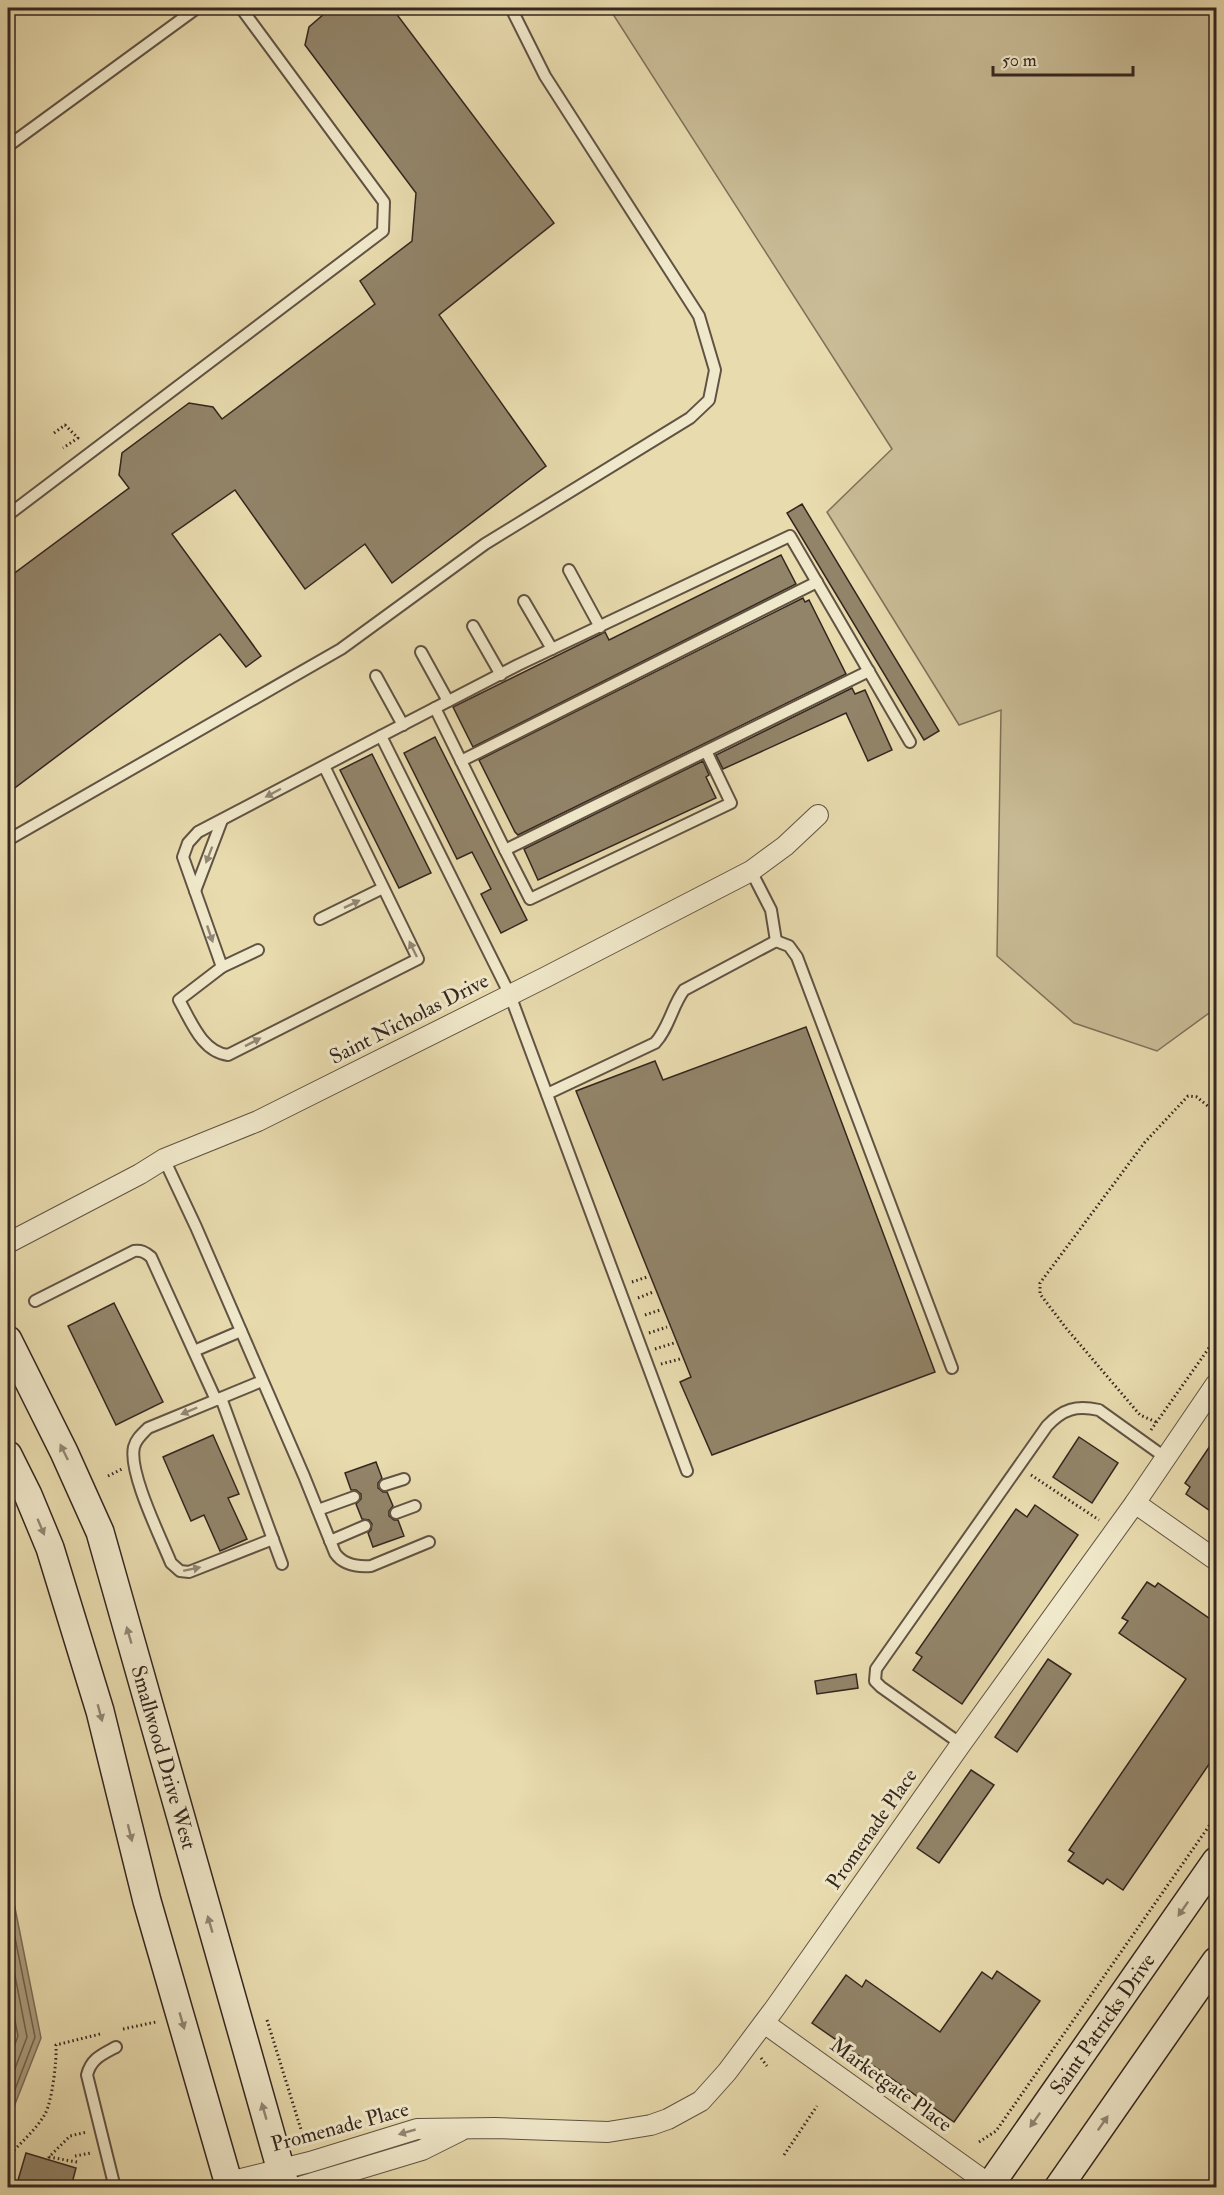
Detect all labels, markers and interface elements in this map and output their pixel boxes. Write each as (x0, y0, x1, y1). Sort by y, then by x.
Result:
scale bar (993, 39, 1132, 77)
text: 50 m (1002, 49, 1037, 72)
one-way arrow (264, 788, 281, 798)
one-way arrow (204, 847, 214, 865)
one-way arrow (343, 899, 360, 908)
one-way arrow (206, 925, 216, 943)
one-way arrow (409, 941, 418, 958)
street label: Saint Nicholas Drive (325, 967, 493, 1071)
one-way arrow (245, 1037, 262, 1047)
one-way arrow (180, 1407, 198, 1416)
one-way arrow (59, 1443, 68, 1460)
one-way arrow (37, 1518, 46, 1536)
one-way arrow (183, 1564, 202, 1573)
one-way arrow (124, 1626, 133, 1644)
street label: Smallwood Drive West (125, 1662, 203, 1852)
one-way arrow (96, 1704, 105, 1722)
street label: Promenade Place (820, 1763, 924, 1895)
one-way arrow (126, 1824, 136, 1842)
one-way arrow (1178, 1901, 1189, 1917)
one-way arrow (205, 1915, 214, 1933)
street label: Saint Patricks Drive (1044, 1948, 1161, 2100)
one-way arrow (178, 2012, 187, 2030)
street label: Marketgate Place (825, 2032, 958, 2138)
street label: Promenade Place (268, 2096, 412, 2158)
one-way arrow (259, 2102, 268, 2120)
one-way arrow (1030, 2112, 1041, 2128)
one-way arrow (1097, 2115, 1109, 2131)
one-way arrow (398, 2128, 416, 2137)

